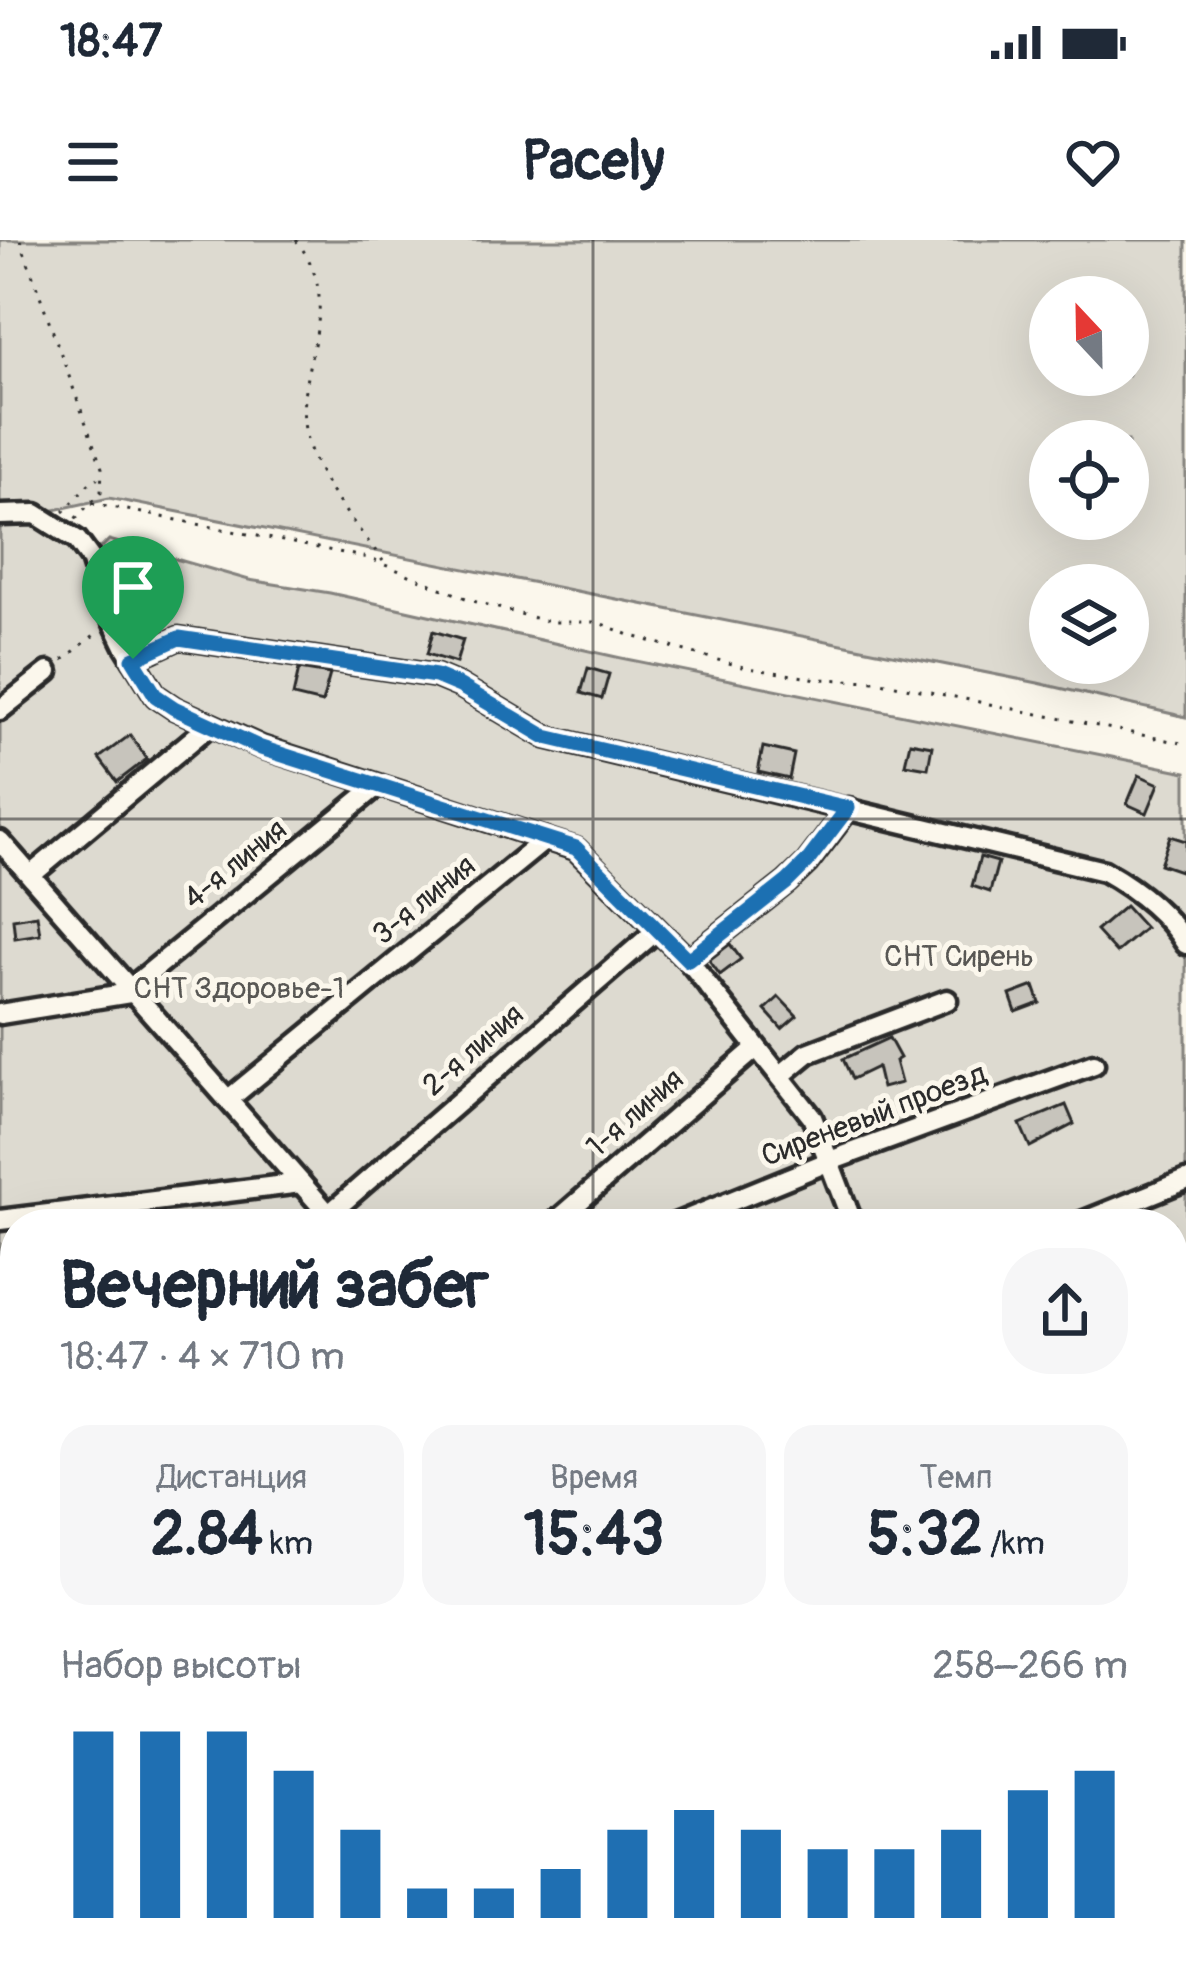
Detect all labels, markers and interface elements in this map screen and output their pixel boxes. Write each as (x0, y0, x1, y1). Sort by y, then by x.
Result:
text: 18:47 (60, 14, 162, 70)
text: Pacely (522, 128, 664, 196)
icon: menu (60, 129, 126, 195)
icon: heart (1060, 129, 1126, 195)
north arrow (1029, 276, 1149, 396)
map controls (1029, 276, 1149, 684)
button: locate (1029, 420, 1149, 540)
pin (82, 536, 184, 659)
icon: arrive (100, 554, 166, 620)
button: layers (1029, 564, 1149, 684)
street label: 4-я линия (176, 811, 294, 917)
street label: 3-я линия (365, 847, 483, 953)
park label: СНТ Сирень (884, 938, 1034, 975)
park label: СНТ Здоровье-1 (134, 970, 344, 1007)
street label: 2-я линия (415, 996, 531, 1104)
street label: Сиреневый проезд (756, 1055, 992, 1175)
street label: 1-я линия (579, 1061, 691, 1165)
text: Вечерний забег (60, 1245, 489, 1328)
button: share (1002, 1248, 1128, 1374)
text: 18:47 · 4 × 710 m (60, 1332, 345, 1381)
text: Дистанция (157, 1457, 307, 1498)
text: Время (550, 1457, 638, 1498)
text: Темп (919, 1457, 993, 1498)
text: 2.84 (151, 1498, 263, 1573)
text: 15:43 (524, 1498, 664, 1573)
text: 5:32 (867, 1498, 983, 1573)
text: km (263, 1523, 313, 1564)
text: /km (983, 1523, 1045, 1564)
text: Набор высоты (60, 1641, 302, 1690)
text: 258–266 m (932, 1641, 1128, 1690)

